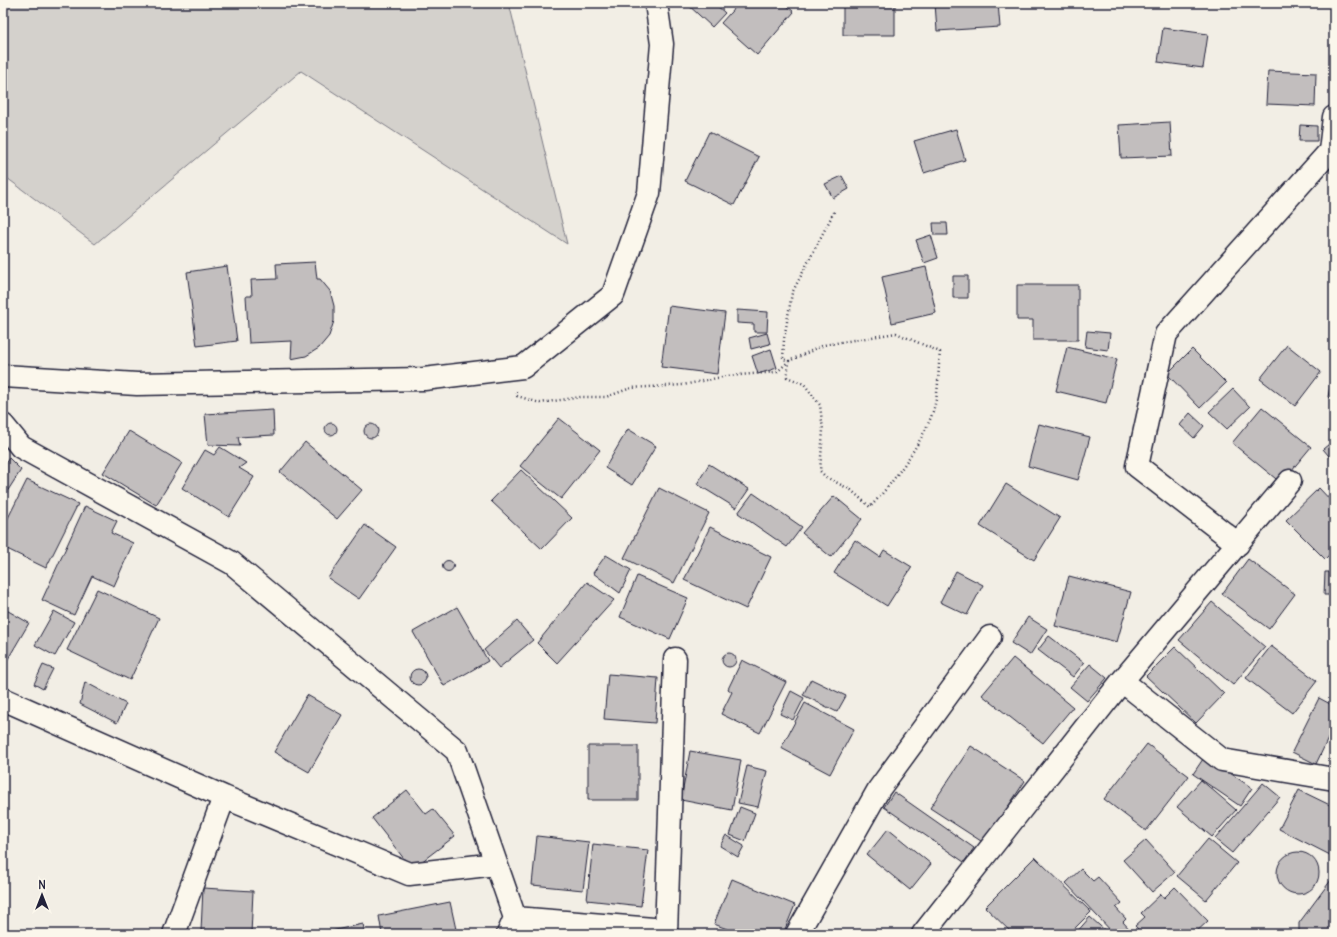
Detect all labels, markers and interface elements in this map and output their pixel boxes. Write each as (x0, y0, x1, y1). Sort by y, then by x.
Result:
north arrow (22, 875, 62, 915)
text: N (38, 878, 46, 892)

